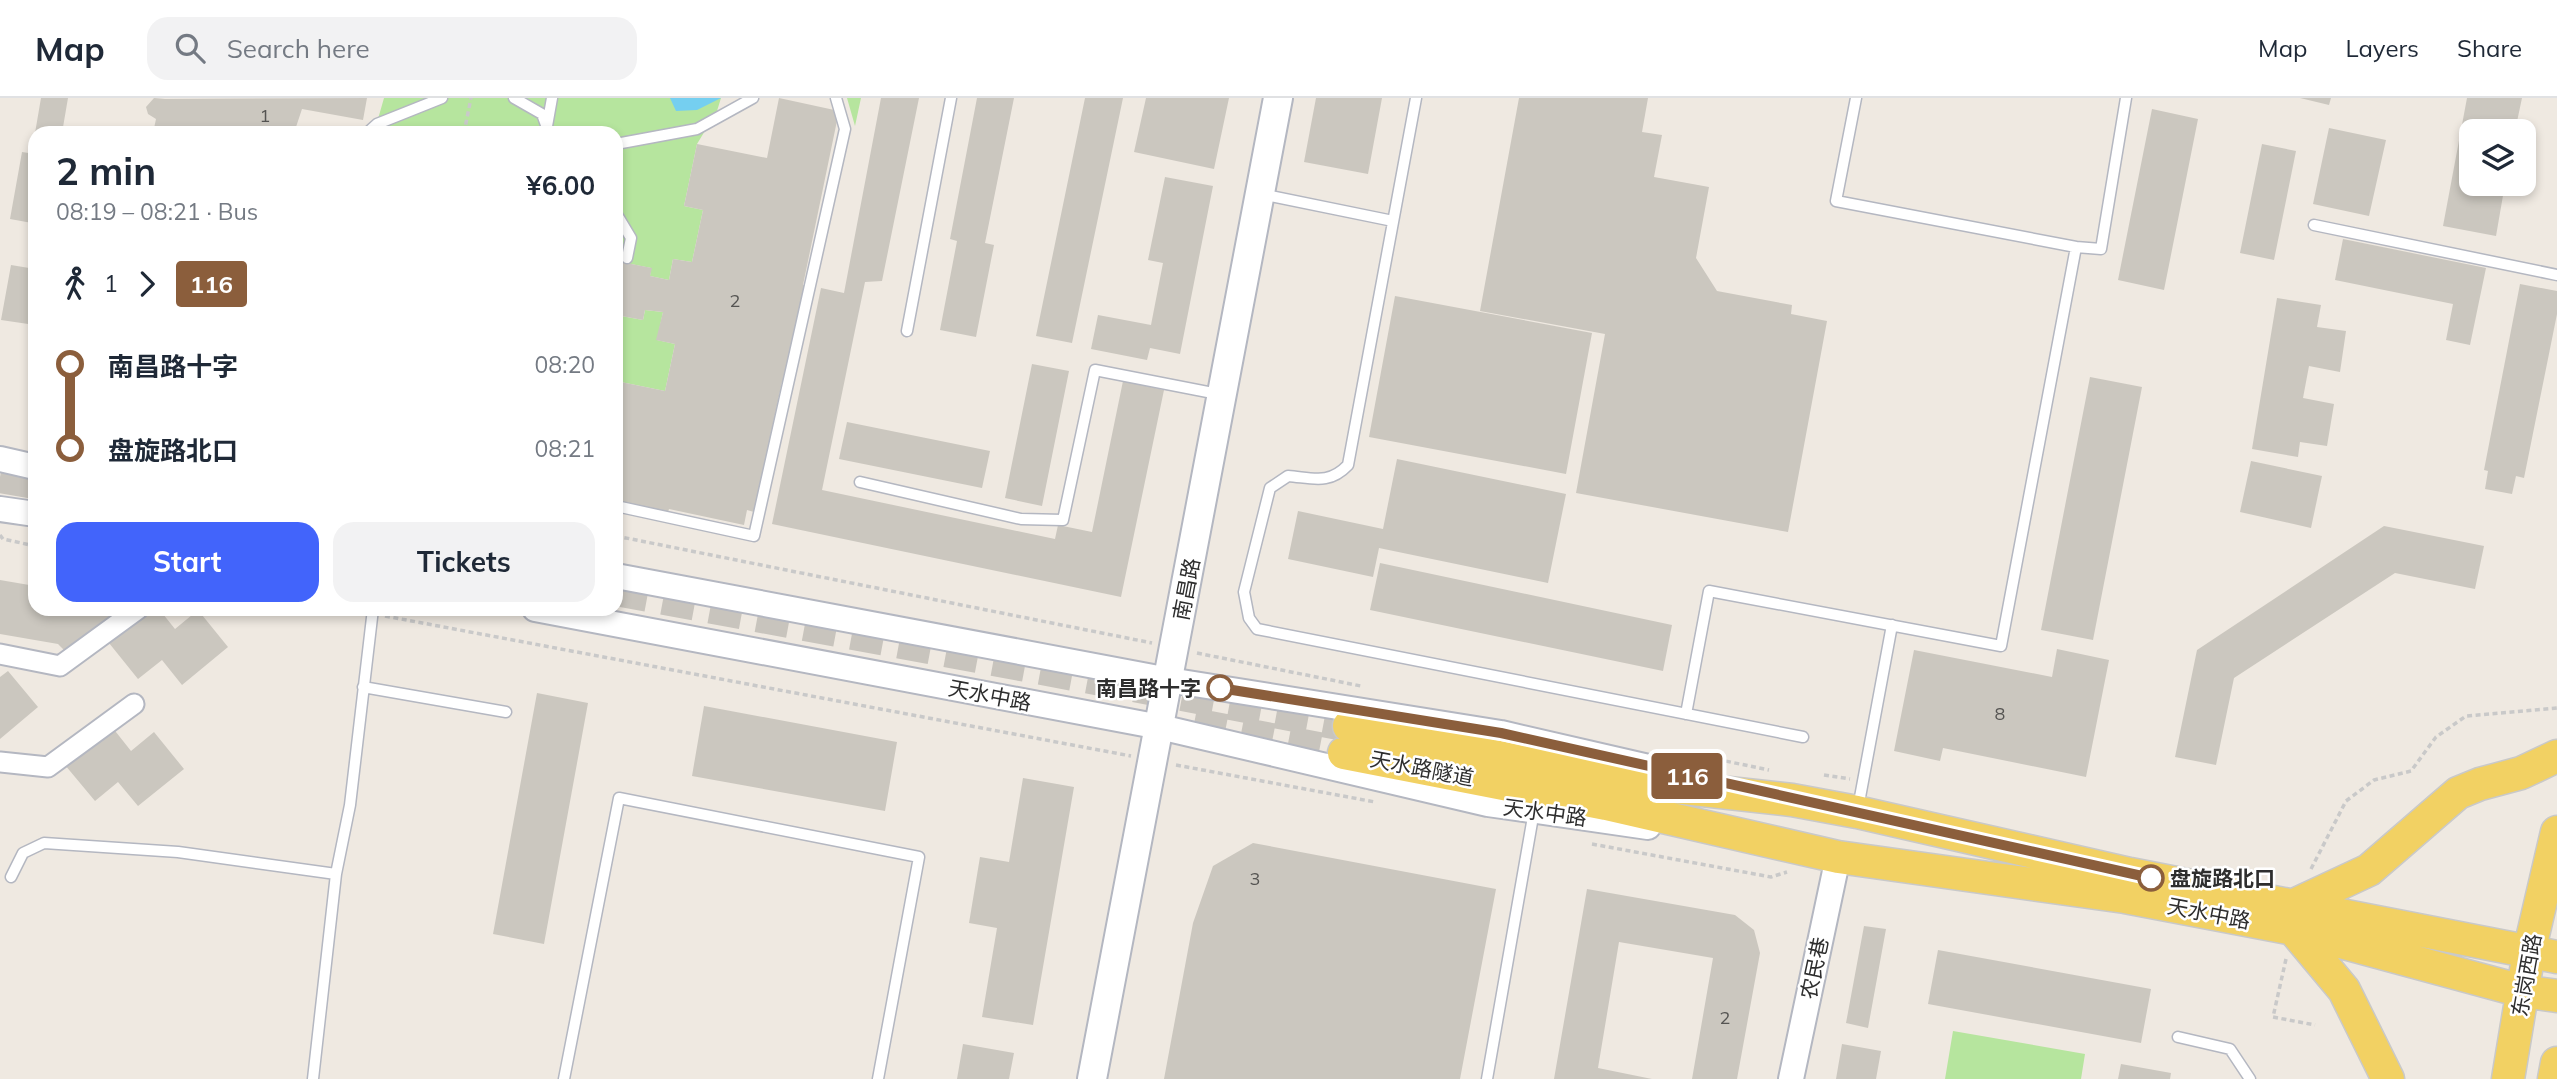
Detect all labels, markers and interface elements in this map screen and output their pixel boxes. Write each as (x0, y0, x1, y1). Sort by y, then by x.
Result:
search box (147, 17, 637, 80)
text: Map (35, 28, 105, 69)
icon: search (171, 29, 209, 67)
text: Search here (227, 32, 370, 65)
text: Map (2258, 33, 2307, 63)
text: Layers (2345, 33, 2419, 63)
text: Share (2457, 33, 2522, 63)
house number: 1 (260, 104, 270, 127)
map controls (2459, 119, 2536, 196)
button: layers (2459, 119, 2536, 196)
text: 2 min (56, 147, 156, 195)
text: ¥6.00 (526, 169, 595, 202)
text: 08:19 – 08:21 · Bus (56, 197, 258, 226)
icon: walk (56, 265, 94, 303)
icon: forward (128, 265, 166, 303)
text: 1 (104, 269, 118, 298)
text: 116 (190, 269, 233, 299)
house number: 2 (730, 289, 740, 312)
text: 南昌路十字 (108, 350, 238, 383)
text: 08:20 (535, 350, 595, 379)
text: 盘旋路北口 (108, 434, 238, 467)
text: 08:21 (535, 434, 595, 463)
button: Start (56, 522, 319, 602)
button: Tickets (333, 522, 595, 602)
street label: 南昌路 (1167, 556, 1205, 622)
street label: 天水中路 (946, 674, 1034, 716)
place label: 南昌路十字 (1096, 675, 1201, 701)
marker: 南昌路十字 (1207, 675, 1233, 701)
house number: 8 (1995, 702, 2005, 725)
street label: 天水路隧道 (1368, 745, 1476, 791)
line badge: 116 (1647, 753, 1727, 799)
text: 116 (1665, 761, 1709, 791)
street label: 天水中路 (1502, 793, 1588, 831)
marker: 盘旋路北口 (2138, 865, 2164, 891)
place label: 盘旋路北口 (2170, 865, 2275, 891)
house number: 3 (1250, 867, 1260, 890)
street label: 天水中路 (2165, 892, 2253, 934)
street label: 东岗西路 (2506, 931, 2546, 1019)
street label: 农民巷 (1795, 934, 1833, 1002)
house number: 2 (1720, 1006, 1730, 1029)

